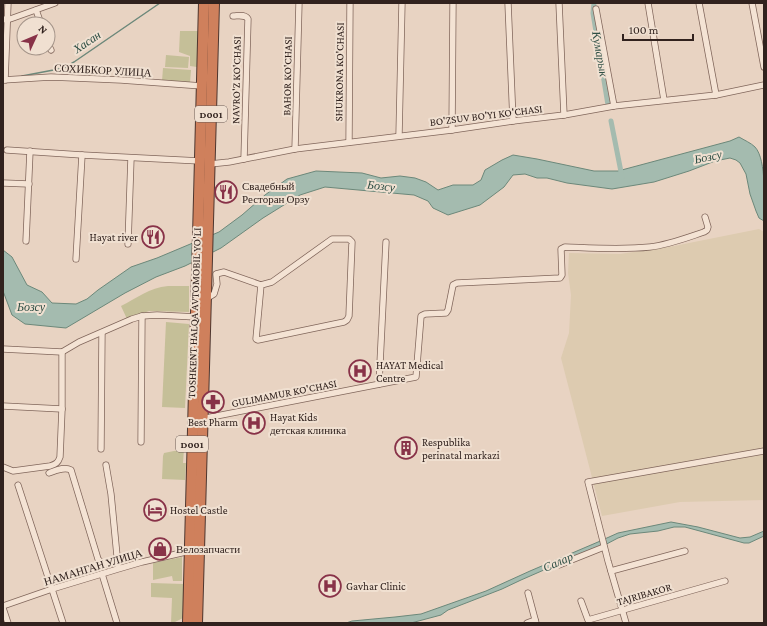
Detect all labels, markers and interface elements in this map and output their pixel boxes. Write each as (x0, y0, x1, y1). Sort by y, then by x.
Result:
north arrow (16, 16, 56, 56)
scale bar (623, 16, 693, 42)
text: N (36, 22, 50, 36)
street label: SHUKRONA KO'CHASI (332, 22, 346, 122)
text: 100 m (629, 23, 659, 37)
water label: Хасан (70, 28, 104, 57)
water label: Кумарык (589, 29, 611, 78)
street label: NAVRO'Z KO'CHASI (229, 36, 243, 124)
street label: BAHOR KO'CHASI (280, 36, 294, 116)
street label: СОХИБКОР УЛИЦА (54, 61, 152, 79)
street label: BO'ZSUV BO'YI KO'CHASI (429, 102, 543, 128)
road number: D001 (195, 106, 227, 122)
water label: Бозсу (692, 147, 724, 167)
water label: Бозсу (365, 177, 396, 194)
restaurant icon: Свадебный Ресторан Орзу (213, 179, 239, 205)
place label: Свадебный Ресторан Орзу (242, 180, 310, 205)
restaurant icon: Hayat river (140, 224, 166, 250)
street label: TOSHKENT HALQA AVTOMOBIL YO'LI (185, 227, 203, 399)
place label: Hayat river (89, 231, 138, 244)
water label: Бозсу (16, 300, 46, 314)
hospital icon: HAYAT Medical Centre (347, 358, 373, 384)
place label: HAYAT Medical Centre (376, 359, 444, 384)
street label: GULIMAMUR KO'CHASI (230, 377, 338, 409)
pharmacy icon: Best Pharm (200, 389, 226, 415)
hospital icon: Hayat Kids детская клиника (241, 410, 267, 436)
place label: Hayat Kids детская клиника (270, 411, 346, 436)
place label: Best Pharm (188, 416, 238, 428)
building icon: Respublika perinatal markazi (393, 435, 419, 461)
road number: D001 (176, 436, 208, 452)
place label: Respublika perinatal markazi (422, 436, 500, 462)
hotel icon: Hostel Castle (142, 497, 168, 523)
place label: Hostel Castle (170, 504, 228, 516)
shop icon: Велозапчасти (147, 536, 173, 562)
place label: Велозапчасти (176, 543, 240, 555)
street label: НАМАНГАН УЛИЦА (42, 546, 144, 588)
water label: Салар (541, 549, 575, 575)
hospital icon: Gavhar Clinic (317, 573, 343, 599)
place label: Gavhar Clinic (346, 580, 406, 592)
street label: TAJRIBAKOR (615, 580, 674, 609)

